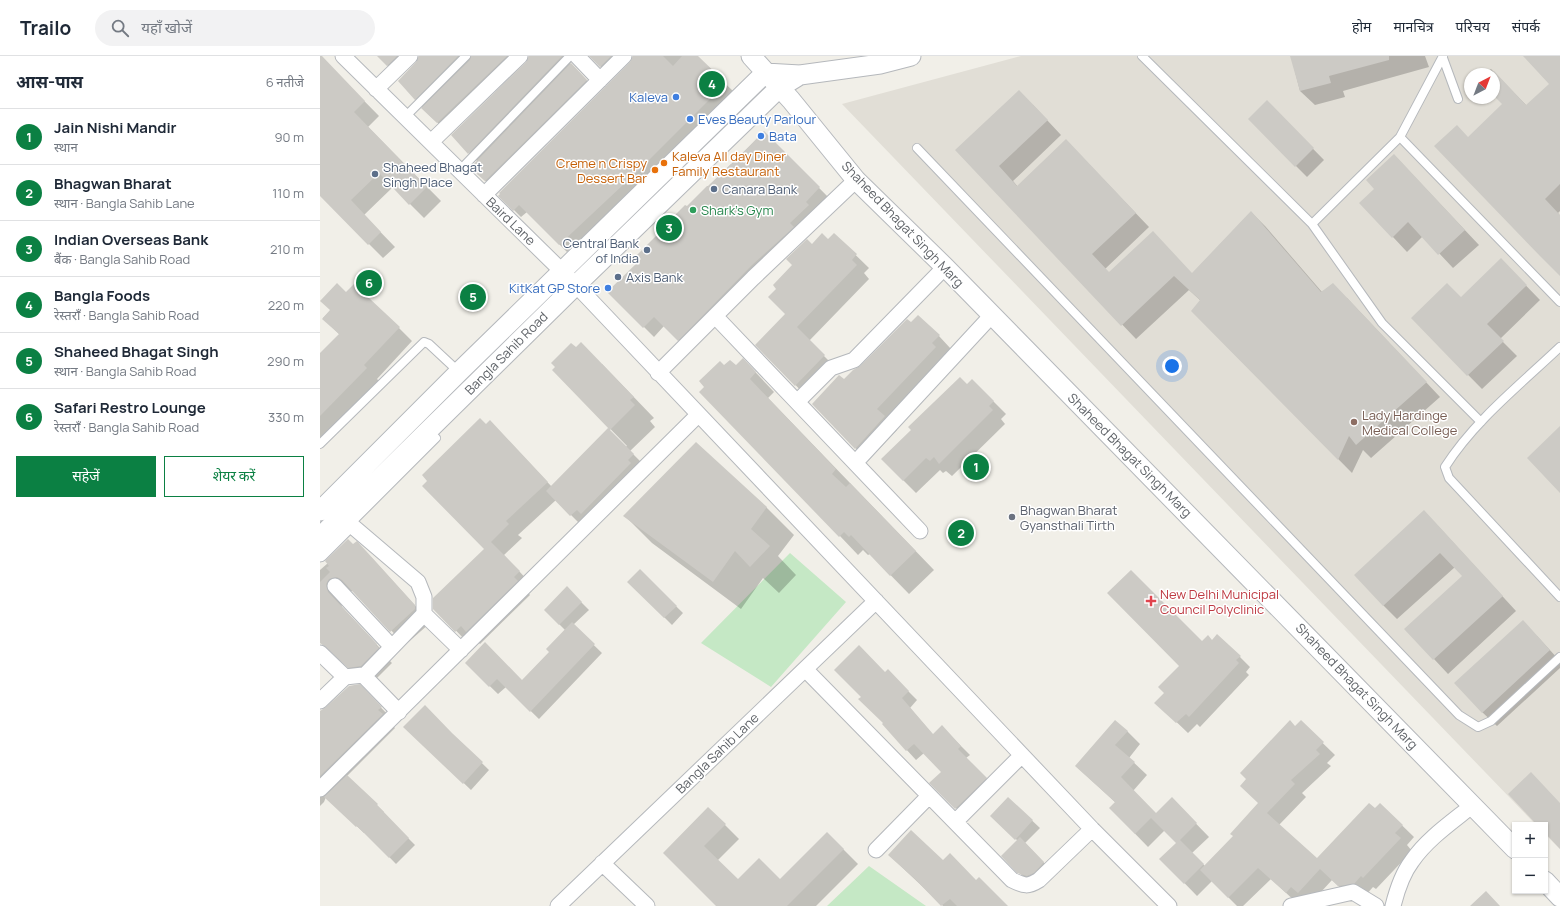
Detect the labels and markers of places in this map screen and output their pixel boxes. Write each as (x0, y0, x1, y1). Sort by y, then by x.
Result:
pin: 4 (699, 69, 725, 99)
place label: Kaleva (629, 88, 668, 106)
marker: Kaleva (671, 92, 681, 102)
place label: Eves Beauty Parlour (698, 110, 817, 128)
marker: Eves Beauty Parlour (685, 114, 695, 124)
place label: Bata (769, 127, 797, 145)
marker: Bata (756, 131, 766, 141)
place label: Kaleva All day Diner Family Restaurant (672, 147, 786, 180)
place label: Creme n Crispy Dessert Bar (556, 154, 647, 187)
place label: Shaheed Bhagat Singh Place (383, 158, 482, 191)
marker: Kaleva All day Diner Family Restaurant (659, 158, 669, 168)
marker: Creme n Crispy Dessert Bar (650, 165, 660, 175)
marker: Shaheed Bhagat Singh Place (370, 169, 380, 179)
place label: Canara Bank (722, 180, 798, 198)
marker: Canara Bank (709, 184, 719, 194)
place label: Shark's Gym (701, 201, 773, 219)
marker: Shark's Gym (688, 205, 698, 215)
pin: 3 (656, 213, 682, 243)
place label: Central Bank of India (563, 234, 640, 267)
marker: Central Bank of India (642, 245, 652, 255)
pin: 6 (356, 268, 382, 298)
place label: Axis Bank (626, 268, 683, 286)
marker: Axis Bank (613, 272, 623, 282)
place label: KitKat GP Store (509, 279, 600, 297)
pin: 5 (460, 282, 486, 312)
marker: KitKat GP Store (603, 283, 613, 293)
place label: Lady Hardinge Medical College (1362, 406, 1458, 439)
marker: Lady Hardinge Medical College (1349, 417, 1359, 427)
pin: 1 (963, 452, 989, 482)
place label: Bhagwan Bharat Gyansthali Tirth (1020, 501, 1118, 534)
marker: Bhagwan Bharat Gyansthali Tirth (1007, 512, 1017, 522)
pin: 2 (948, 518, 974, 548)
place label: New Delhi Municipal Council Polyclinic (1160, 585, 1279, 618)
marker: New Delhi Municipal Council Polyclinic (1145, 595, 1157, 607)

